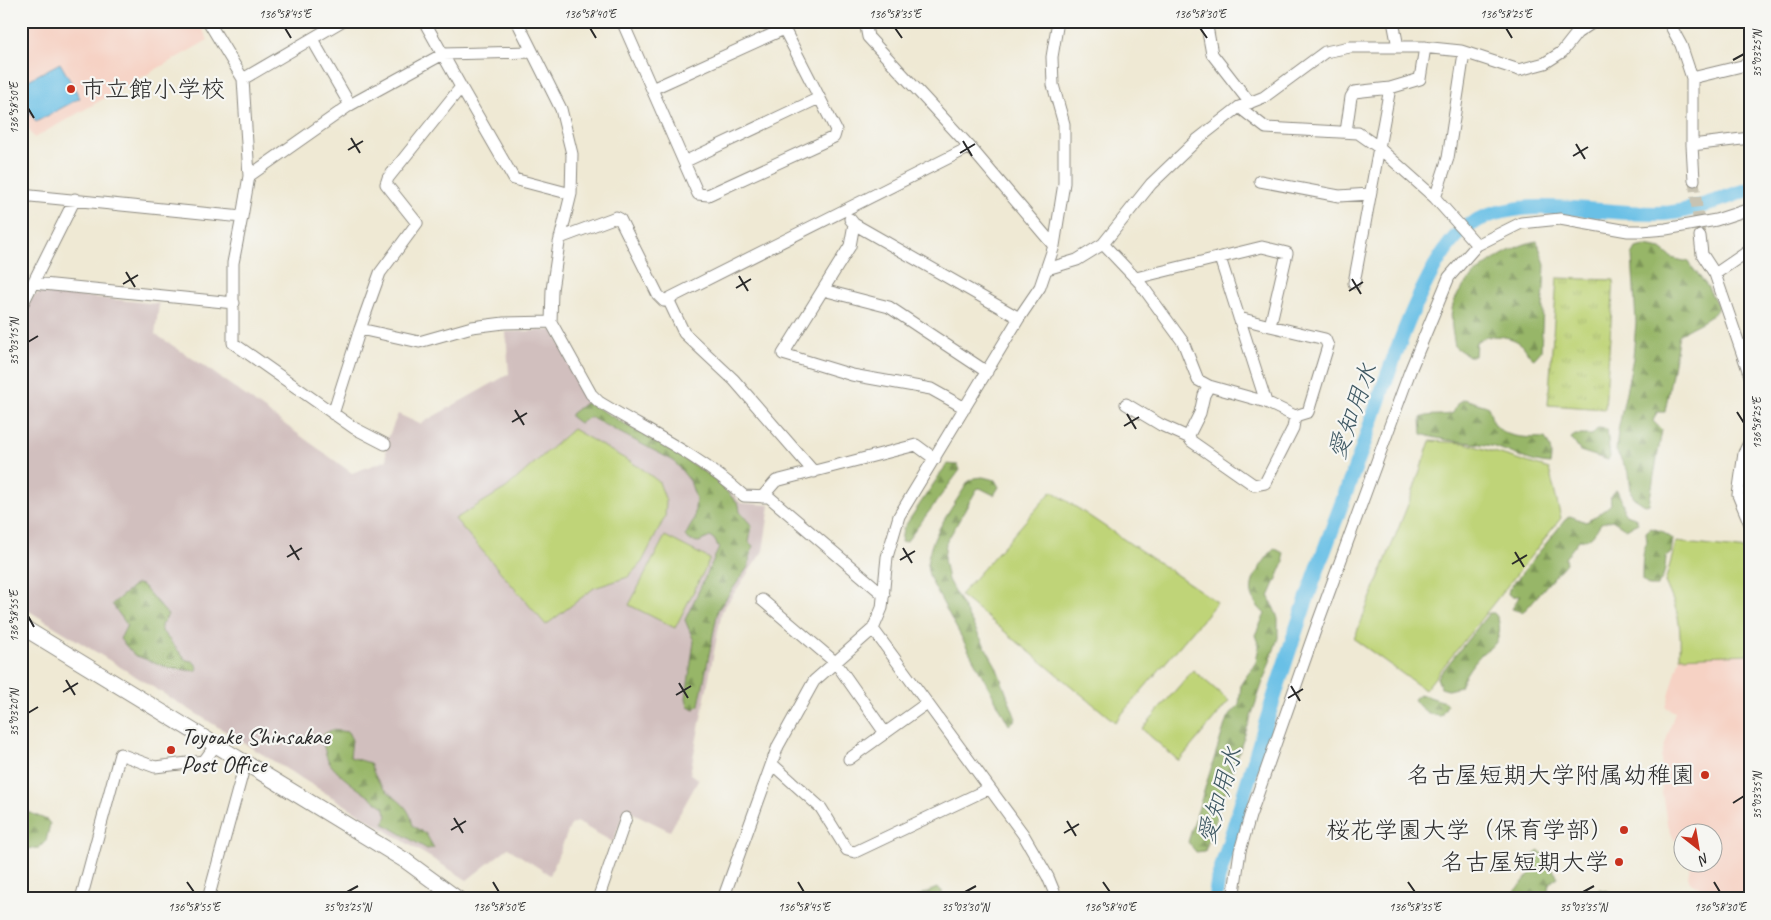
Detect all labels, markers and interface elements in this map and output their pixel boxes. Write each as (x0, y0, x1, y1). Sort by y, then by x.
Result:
text: 136°58'45"E (259, 6, 313, 22)
text: 136°58'40"E (564, 6, 618, 22)
text: 136°58'35"E (869, 6, 923, 22)
text: 136°58'30"E (1174, 6, 1228, 22)
text: 136°58'25"E (1480, 6, 1534, 22)
text: 35°03'25"N (1749, 29, 1765, 78)
place label: 市立館小学校 (81, 74, 225, 104)
text: 136°58'50"E (6, 80, 22, 134)
marker: 市立館小学校 (65, 83, 77, 95)
text: 35°03'15"N (6, 317, 22, 366)
water label: 愛知用水 (1321, 359, 1385, 464)
text: 136°58'25"E (1749, 395, 1765, 449)
text: 136°58'55"E (6, 588, 22, 642)
text: 35°03'20"N (6, 688, 22, 737)
place label: Toyoake Shinsakae Post Office (181, 721, 332, 779)
water label: 愛知用水 (1190, 743, 1250, 848)
marker: Toyoake Shinsakae Post Office (165, 744, 177, 756)
place label: 名古屋短期大学附属幼稚園 (1407, 760, 1695, 790)
marker: 名古屋短期大学附属幼稚園 (1699, 769, 1711, 781)
text: 35°03'35"N (1749, 771, 1765, 820)
place label: 桜花学園大学（保育学部） (1326, 815, 1614, 845)
north arrow (1674, 822, 1724, 872)
marker: 桜花学園大学（保育学部） (1618, 824, 1630, 836)
place label: 名古屋短期大学 (1441, 847, 1609, 877)
text: N (1694, 849, 1713, 869)
marker: 名古屋短期大学 (1613, 856, 1625, 868)
text: 136°58'55"E (168, 899, 222, 915)
text: 35°03'25"N (323, 899, 372, 915)
text: 136°58'50"E (473, 899, 527, 915)
text: 136°58'45"E (778, 899, 832, 915)
text: 35°03'30"N (941, 899, 990, 915)
text: 136°58'40"E (1084, 899, 1138, 915)
text: 136°58'35"E (1389, 899, 1443, 915)
text: 35°03'35"N (1559, 899, 1608, 915)
text: 136°58'30"E (1694, 899, 1748, 915)

